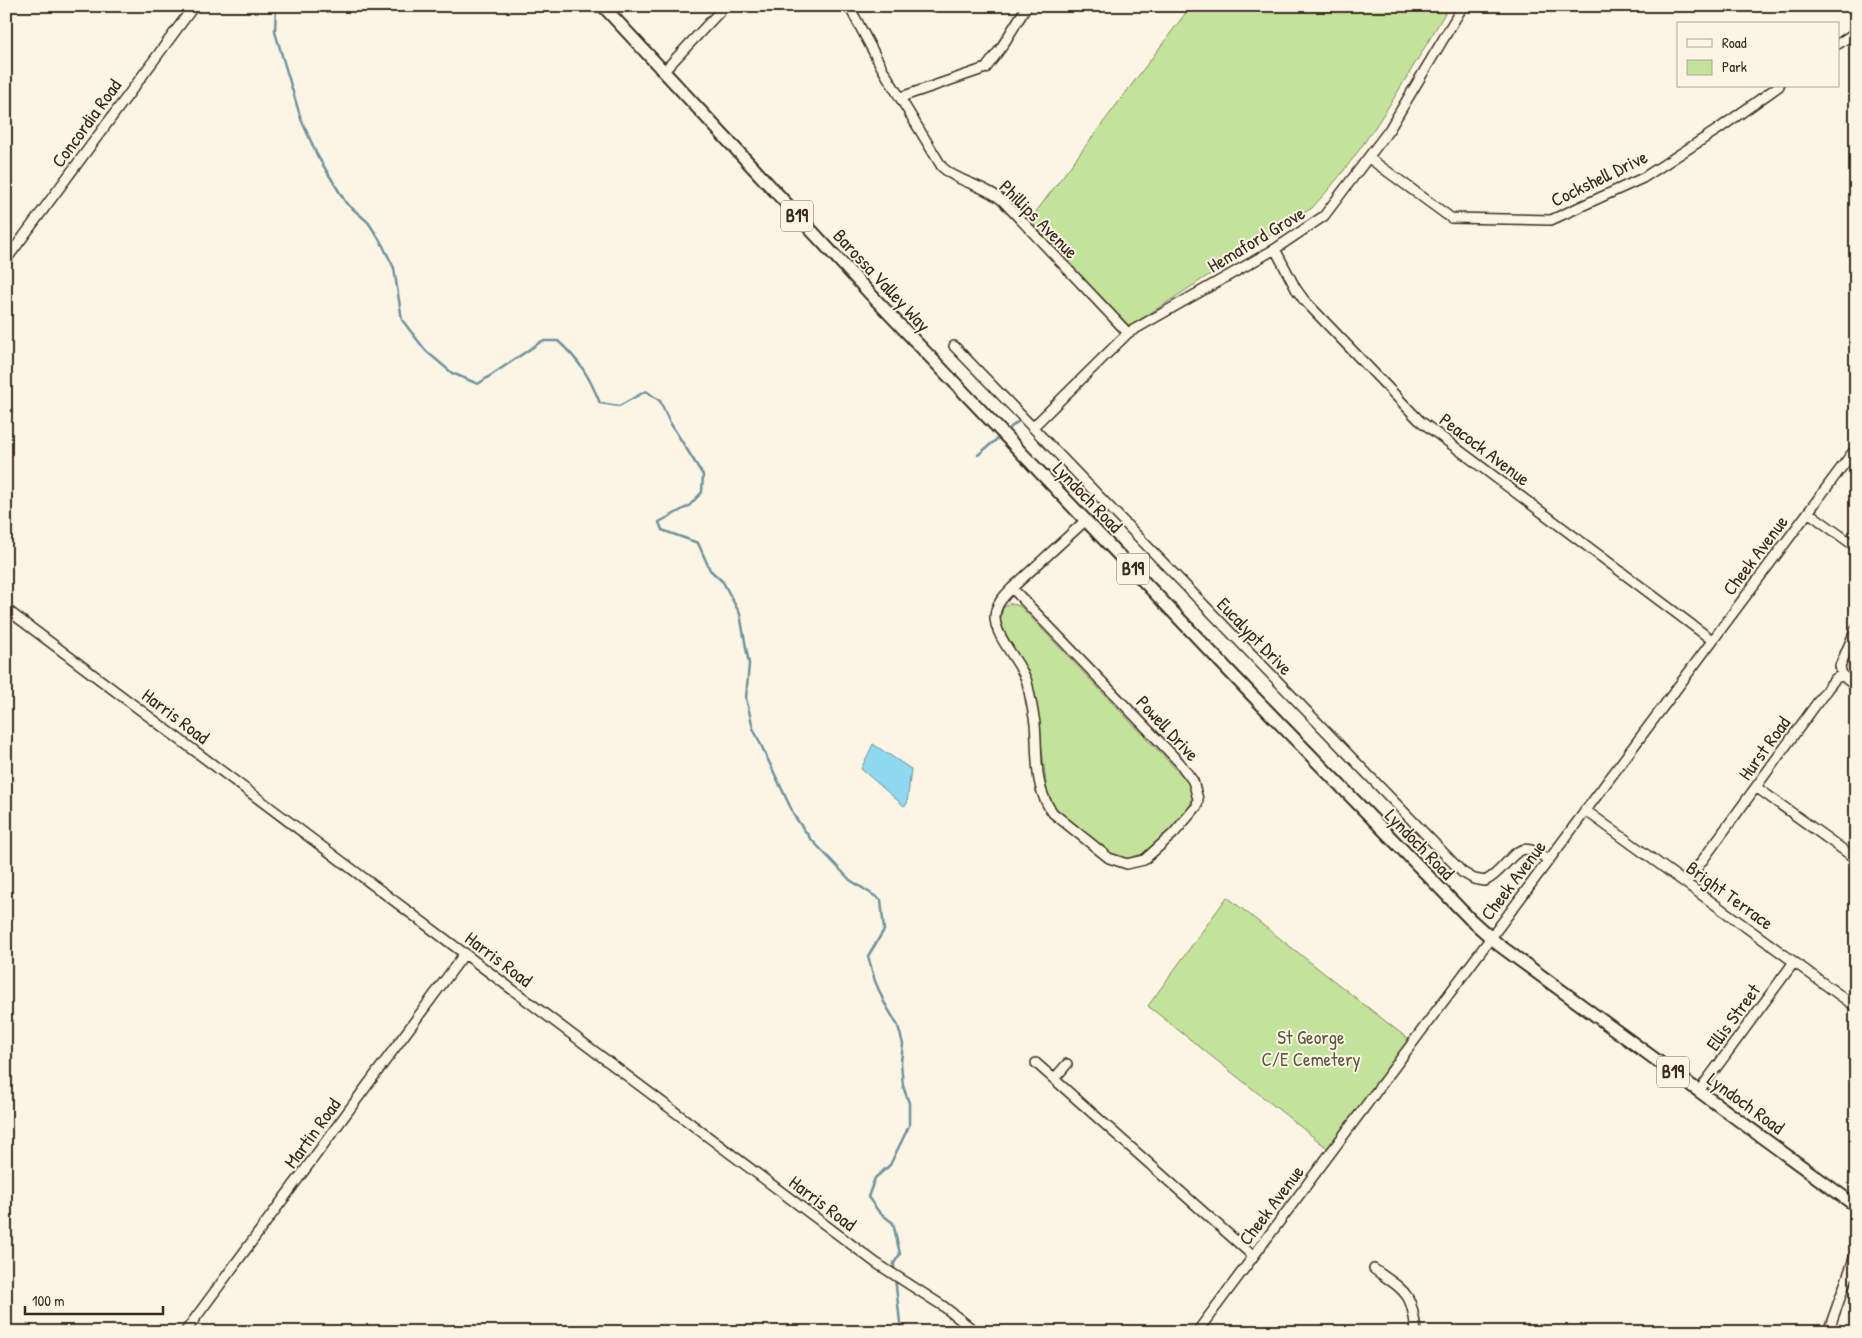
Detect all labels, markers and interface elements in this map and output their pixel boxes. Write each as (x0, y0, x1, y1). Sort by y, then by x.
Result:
legend (1677, 22, 1840, 88)
text: Road (1722, 32, 1747, 53)
text: Park (1722, 56, 1747, 77)
street label: Concordia Road (45, 73, 127, 173)
street label: Cockshell Drive (1546, 143, 1652, 213)
street label: Phillips Avenue (994, 174, 1084, 264)
street label: Hemaford Grove (1202, 199, 1310, 278)
road number: B19 (781, 200, 813, 232)
street label: Barossa Valley Way (827, 223, 937, 337)
street label: Peacock Avenue (1434, 406, 1536, 492)
street label: Lyndoch Road (1048, 456, 1129, 539)
street label: Cheek Avenue (1716, 509, 1794, 600)
road number: B19 (1117, 554, 1149, 584)
street label: Eucalypt Drive (1211, 591, 1299, 681)
street label: Harris Road (137, 682, 215, 750)
street label: Powell Drive (1131, 689, 1206, 767)
street label: Hurst Road (1732, 710, 1796, 785)
street label: Lyndoch Road (1380, 803, 1461, 886)
street label: Cheek Avenue (1474, 834, 1552, 925)
street label: Bright Terrace (1681, 855, 1779, 936)
street label: Harris Road (460, 925, 538, 993)
street label: Ellis Street (1700, 978, 1766, 1056)
park label: St George C/E Cemetery (1261, 1024, 1361, 1072)
road number: B19 (1657, 1056, 1689, 1088)
street label: Lyndoch Road (1702, 1066, 1790, 1140)
street label: Martin Road (278, 1092, 347, 1173)
street label: Cheek Avenue (1232, 1159, 1310, 1250)
street label: Harris Road (784, 1169, 862, 1237)
scale bar (25, 1283, 162, 1315)
text: 100 m (32, 1290, 65, 1311)

